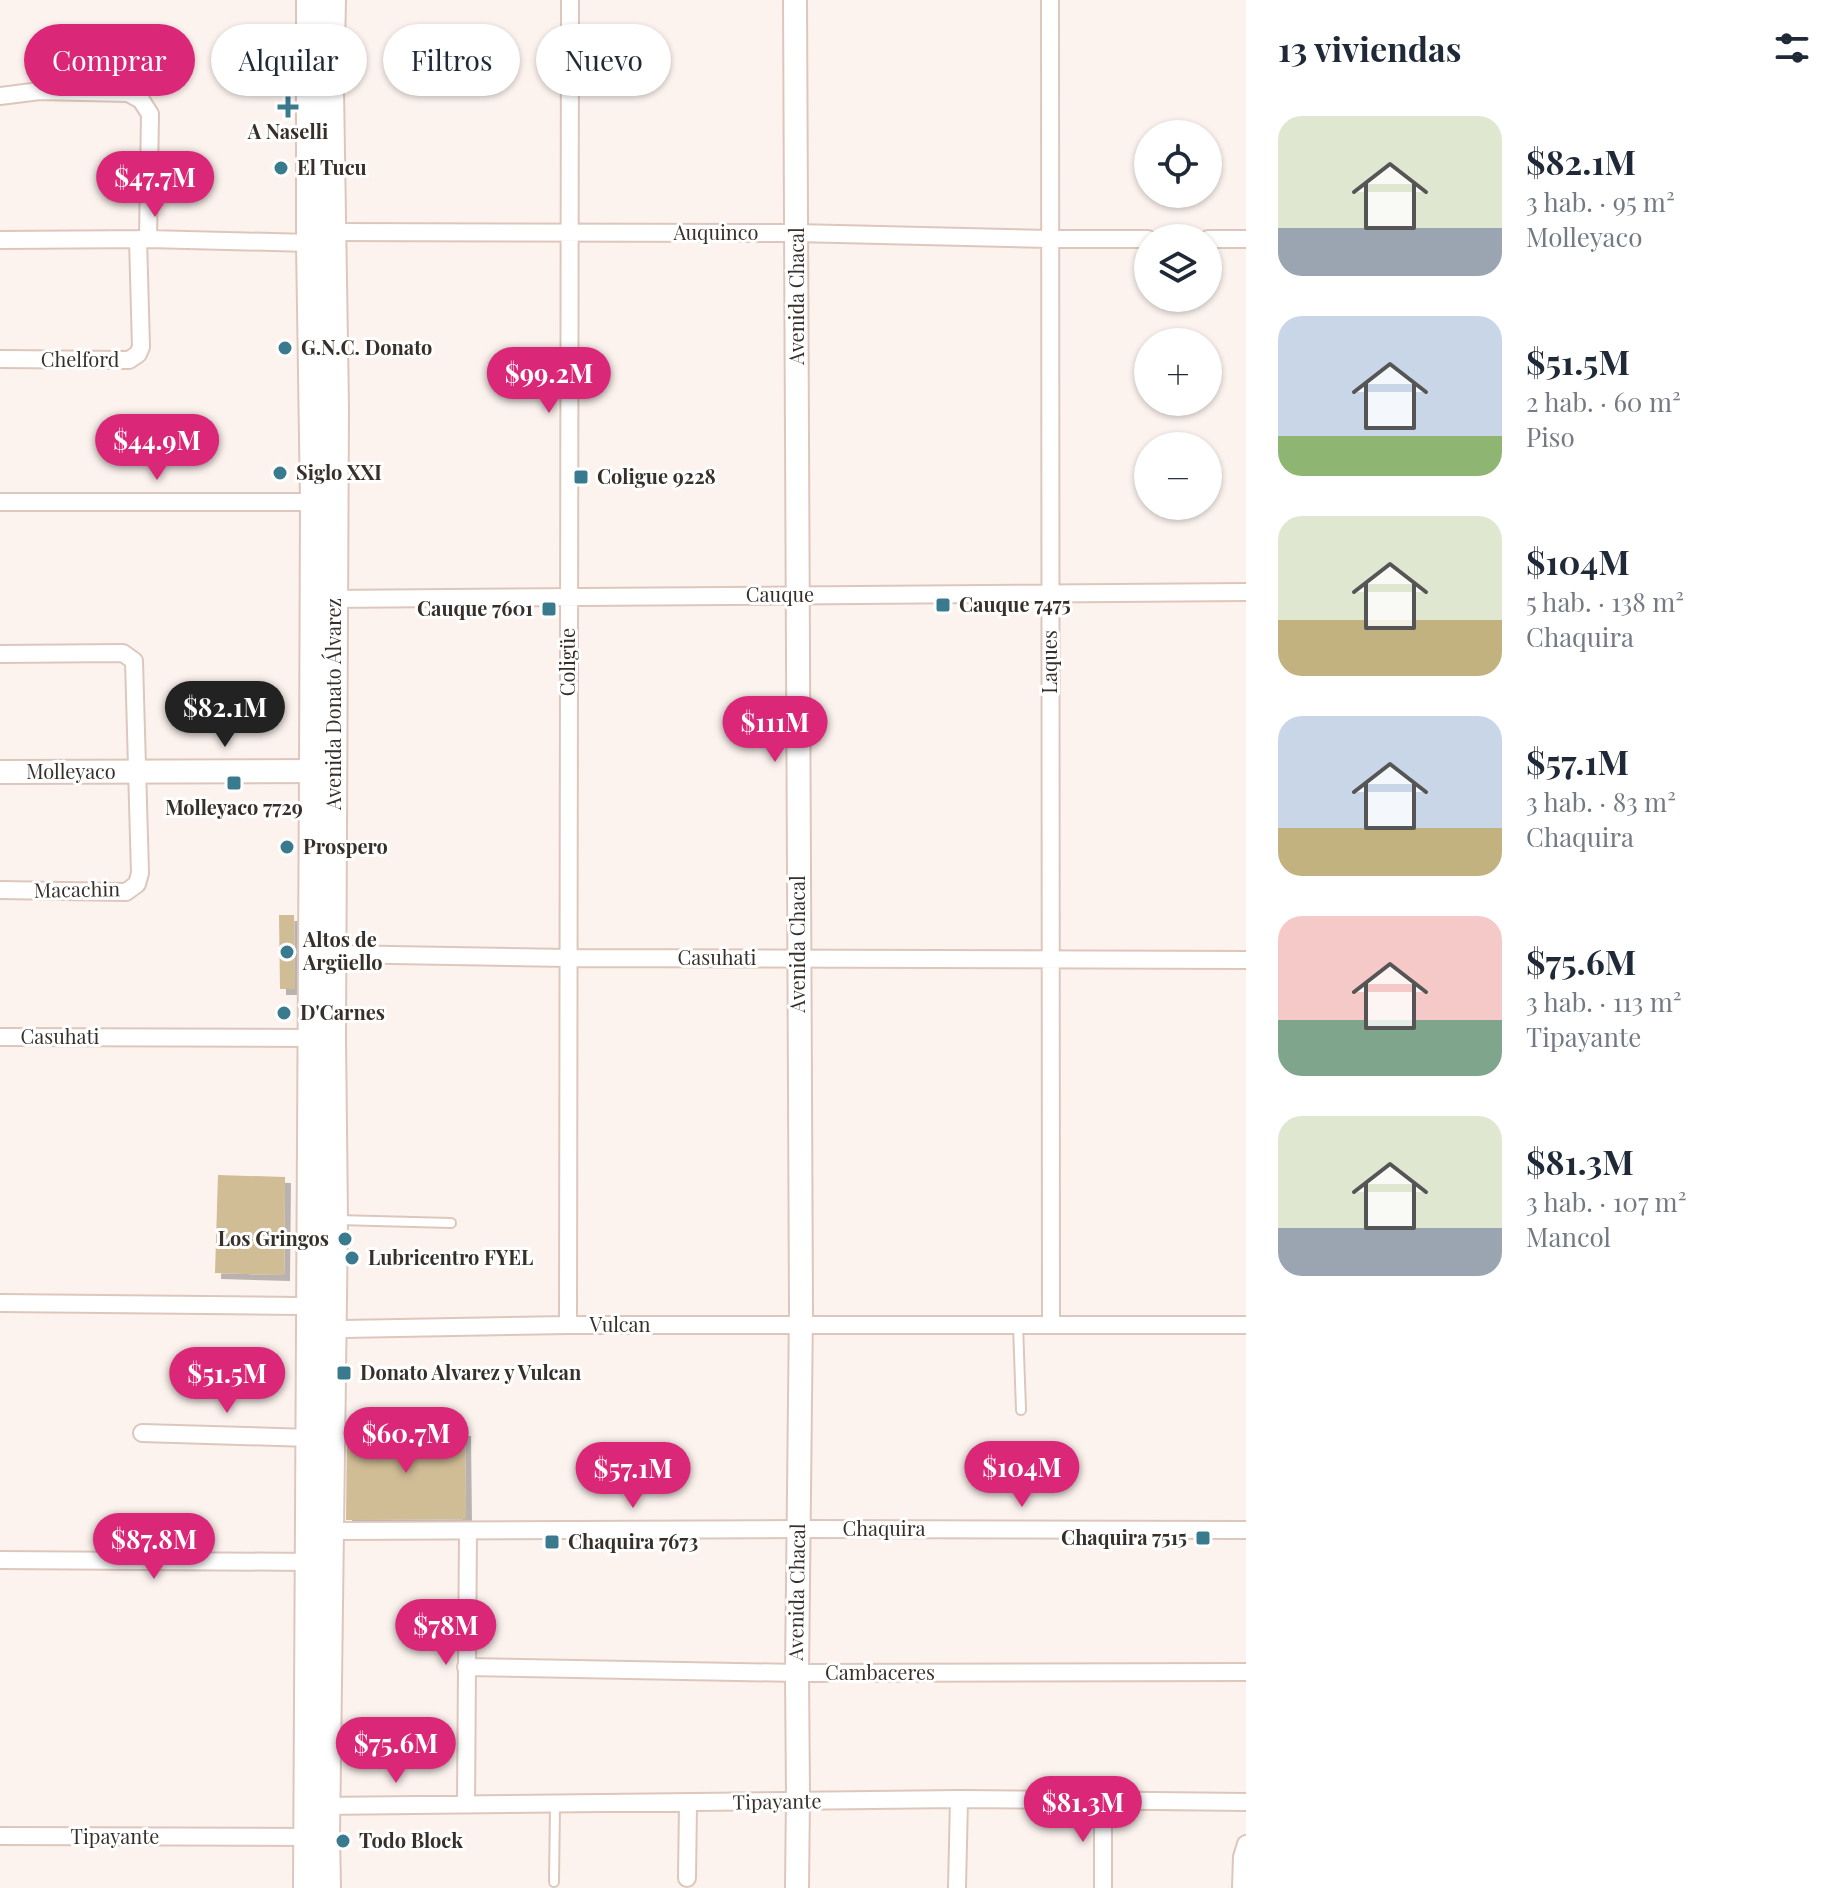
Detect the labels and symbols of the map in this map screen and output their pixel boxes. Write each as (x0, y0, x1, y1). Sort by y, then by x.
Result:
marker: A Naselli (279, 98, 297, 116)
place label: A Naselli (247, 117, 328, 144)
pin: $47.7M (90, 151, 220, 219)
place label: El Tucu (297, 153, 367, 180)
marker: El Tucu (272, 159, 290, 177)
street label: Auquinco (673, 218, 759, 245)
street label: Avenida Chacal (782, 227, 809, 366)
place label: G.N.C. Donato (301, 333, 432, 360)
marker: G.N.C. Donato (276, 339, 294, 357)
street label: Chelford (41, 345, 120, 372)
pin: $99.2M (484, 347, 614, 415)
pin: $44.9M (92, 414, 222, 482)
place label: Siglo XXI (296, 458, 382, 485)
place label: Coligue 9228 (597, 462, 716, 489)
marker: Siglo XXI (271, 464, 289, 482)
marker: Coligue 9228 (572, 468, 590, 486)
street label: Cauque (746, 580, 814, 607)
place label: Cauque 7475 (959, 590, 1071, 617)
place label: Cauque 7601 (417, 594, 533, 621)
marker: Cauque 7475 (934, 596, 952, 614)
street label: Avenida Donato Álvarez (319, 598, 346, 811)
marker: Cauque 7601 (540, 600, 558, 618)
street label: Coligüe (553, 628, 580, 696)
street label: Laques (1035, 630, 1062, 694)
pin: $82.1M (160, 681, 290, 749)
pin: $111M (719, 696, 831, 764)
street label: Molleyaco (26, 757, 116, 784)
marker: Molleyaco 7729 (225, 774, 243, 792)
place label: Molleyaco 7729 (165, 793, 303, 820)
place label: Prospero (303, 832, 388, 859)
marker: Prospero (278, 838, 296, 856)
street label: Macachin (34, 874, 120, 903)
street label: Avenida Chacal (783, 875, 810, 1014)
place label: Altos de Argüello (302, 925, 383, 975)
marker: Altos de Argüello (278, 943, 296, 961)
street label: Casuhati (678, 943, 757, 970)
place label: D'Carnes (300, 998, 385, 1025)
marker: D'Carnes (275, 1004, 293, 1022)
street label: Casuhati (21, 1022, 100, 1049)
place label: Los Gringos (218, 1224, 329, 1251)
marker: Los Gringos (336, 1230, 354, 1248)
place label: Lubricentro FYEL (368, 1243, 533, 1270)
marker: Lubricentro FYEL (343, 1249, 361, 1267)
street label: Vulcan (589, 1310, 651, 1337)
pin: $51.5M (162, 1347, 292, 1415)
place label: Donato Alvarez y Vulcan (360, 1358, 582, 1385)
marker: Donato Alvarez y Vulcan (335, 1364, 353, 1382)
pin: $60.7M (341, 1407, 471, 1475)
pin: $104M (966, 1441, 1078, 1509)
pin: $57.1M (568, 1442, 698, 1510)
pin: $87.8M (89, 1513, 219, 1581)
street label: Chaquira (842, 1514, 926, 1541)
street label: Avenida Chacal (781, 1523, 810, 1662)
place label: Chaquira 7515 (1061, 1523, 1187, 1550)
place label: Chaquira 7673 (568, 1527, 698, 1554)
marker: Chaquira 7515 (1194, 1529, 1212, 1547)
marker: Chaquira 7673 (543, 1533, 561, 1551)
pin: $78M (399, 1599, 493, 1667)
street label: Cambaceres (825, 1658, 935, 1685)
pin: $75.6M (331, 1717, 461, 1785)
pin: $81.3M (1018, 1776, 1148, 1844)
street label: Tipayante (732, 1786, 822, 1815)
street label: Tipayante (71, 1822, 159, 1849)
place label: Todo Block (359, 1826, 463, 1853)
marker: Todo Block (334, 1832, 352, 1850)

